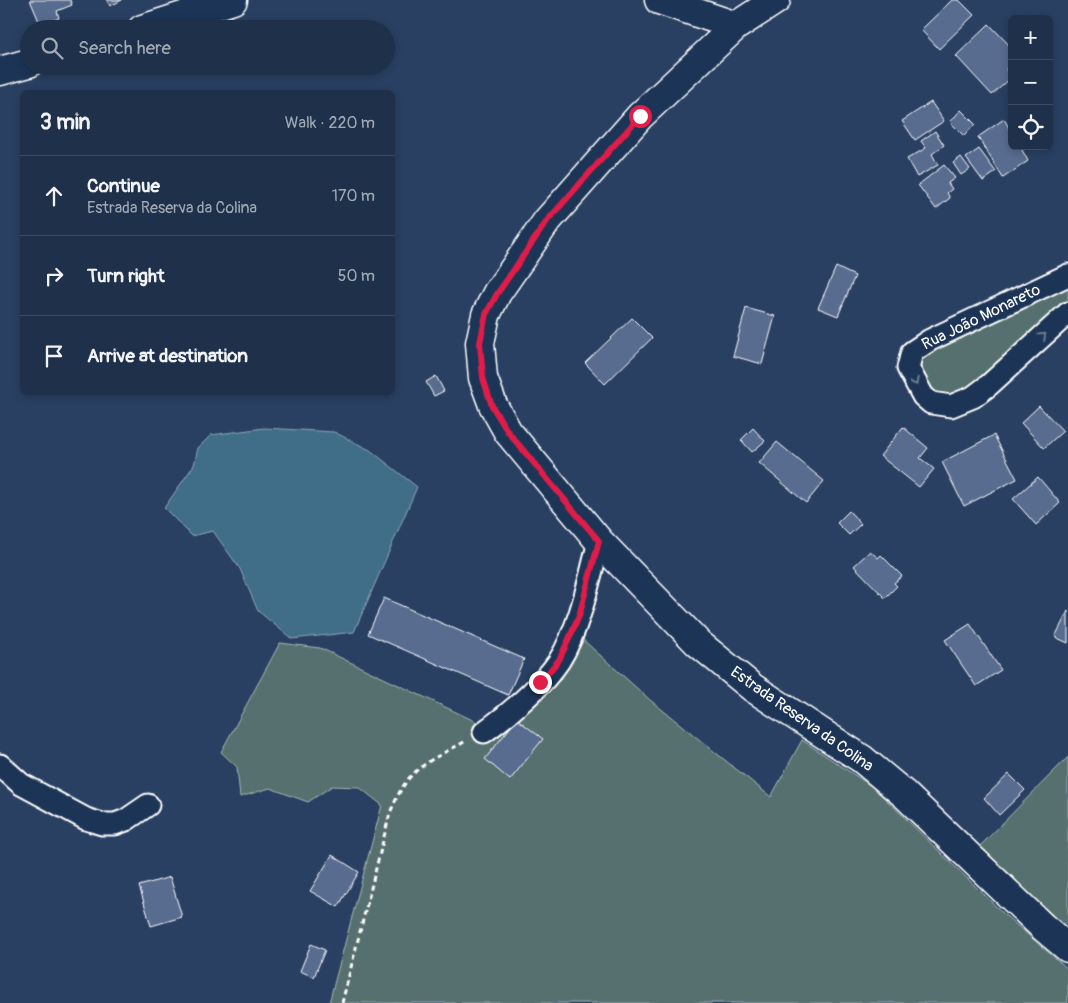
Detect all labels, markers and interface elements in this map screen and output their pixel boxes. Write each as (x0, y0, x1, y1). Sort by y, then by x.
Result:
map controls (1008, 15, 1053, 150)
button: + (1008, 15, 1053, 60)
search box (20, 20, 395, 75)
icon: search (38, 34, 66, 62)
text: Search here (78, 36, 171, 60)
button: − (1008, 60, 1053, 105)
route start (629, 105, 652, 128)
button: locate (1008, 105, 1053, 150)
text: 3 min (40, 109, 90, 136)
text: Walk · 220 m (285, 113, 375, 133)
text: Continue (87, 174, 160, 198)
icon: ahead (40, 182, 68, 210)
text: 170 m (332, 186, 375, 206)
text: Estrada Reserva da Colina (87, 198, 257, 218)
icon: right (40, 262, 68, 290)
text: Turn right (87, 264, 165, 288)
text: 50 m (338, 266, 375, 286)
street label: Rua João Monareto (918, 279, 1044, 354)
one-way arrow (1037, 333, 1046, 342)
icon: arrive (40, 342, 68, 370)
text: Arrive at destination (87, 344, 248, 368)
one-way arrow (909, 377, 919, 386)
street label: Estrada Reserva da Colina (727, 662, 877, 776)
route end (529, 671, 552, 694)

